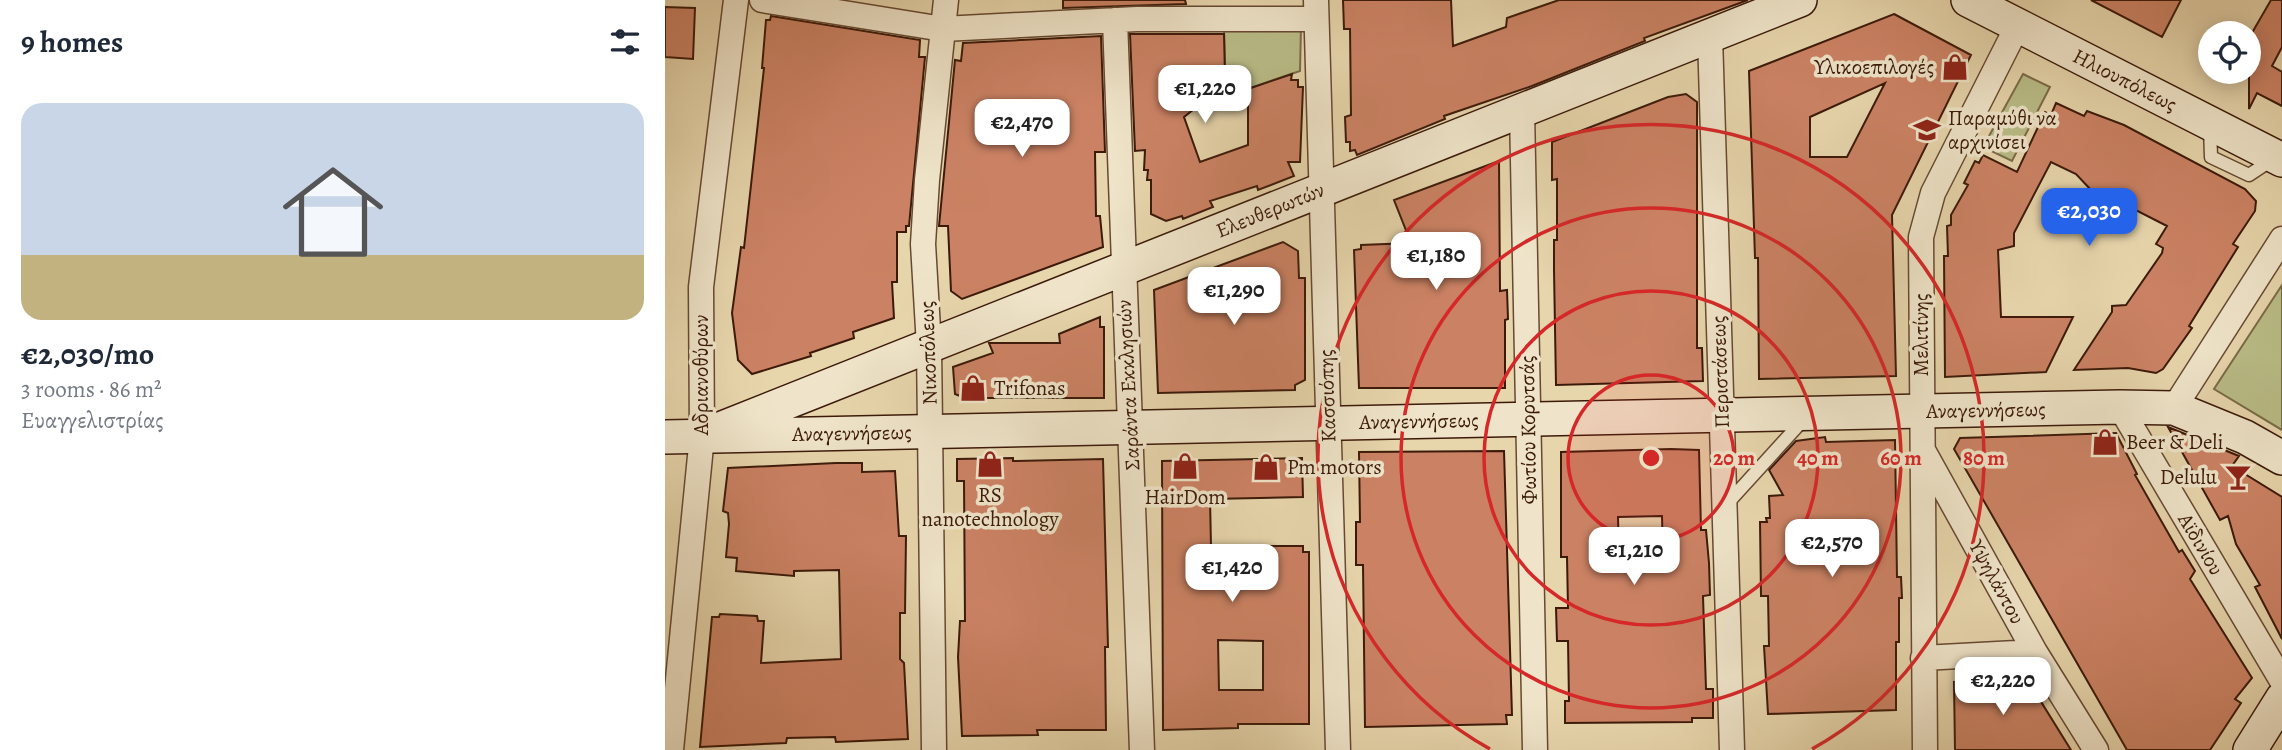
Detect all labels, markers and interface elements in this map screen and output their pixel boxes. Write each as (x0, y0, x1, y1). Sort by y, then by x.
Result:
map controls (2198, 21, 2261, 84)
button: locate (2198, 21, 2261, 84)
text: 9 homes (21, 22, 123, 62)
icon: filters (606, 23, 644, 61)
street label: Ηλιουπόλεως (2068, 42, 2182, 118)
shop icon: Υλικοεπιλογές (1940, 52, 1970, 82)
place label: Υλικοεπιλογές (1813, 53, 1934, 81)
pin: €1,220 (1148, 66, 1262, 125)
text: €1,220 (1174, 72, 1236, 103)
pin: €2,470 (965, 100, 1079, 159)
place label: Παραμύθι να αρχινίσει (1948, 104, 2057, 156)
text: €2,470 (991, 106, 1053, 137)
school or university icon: Παραμύθι να αρχινίσει (1912, 115, 1942, 145)
icon: home (270, 149, 396, 275)
street label: Ελευθερωτών (1212, 175, 1329, 244)
pin: €2,030 (2032, 188, 2146, 248)
text: €2,030 (2057, 195, 2121, 226)
pin: €1,180 (1379, 232, 1493, 292)
text: €1,180 (1407, 239, 1465, 270)
pin: €1,290 (1177, 268, 1291, 327)
text: €1,290 (1204, 274, 1264, 305)
street label: Μελιτίνης (1907, 293, 1935, 377)
street label: Σαράντα Εκκλησιών (1110, 299, 1146, 471)
street label: Νικοπόλεως (912, 300, 944, 406)
street label: Αδριανοθύρων (687, 314, 715, 436)
street label: Περιστάσεως (1704, 315, 1736, 429)
text: €2,030/mo (21, 334, 154, 374)
street label: Κασσιόπης (1311, 349, 1343, 443)
street label: Φωτίου Κορυτσάς (1513, 355, 1543, 505)
shop icon: Trifonas (958, 373, 988, 403)
text: 3 rooms · 86 m² (21, 374, 162, 405)
place label: Trifonas (994, 374, 1066, 402)
street label: Αναγεννήσεως (1925, 395, 2046, 425)
text: Ευαγγελιστρίας (21, 405, 164, 436)
street label: Αναγεννήσεως (1358, 406, 1479, 436)
street label: Αναγεννήσεως (791, 418, 912, 448)
shop icon: Beer & Deli (2090, 427, 2120, 457)
place label: Beer & Deli (2126, 428, 2223, 456)
text: 20 m (1713, 444, 1755, 472)
text: 40 m (1797, 444, 1839, 472)
text: 60 m (1880, 444, 1922, 472)
text: 80 m (1963, 444, 2005, 472)
centre of rings (1639, 446, 1663, 470)
shop icon: RS nanotechnology (975, 449, 1005, 479)
shop icon: HairDom (1170, 451, 1200, 481)
shop icon: Pm motors (1251, 452, 1281, 482)
place label: Pm motors (1287, 453, 1382, 481)
bar icon: Delulu (2223, 462, 2253, 492)
place label: Delulu (2160, 463, 2218, 491)
place label: RS nanotechnology (921, 481, 1059, 533)
place label: HairDom (1144, 483, 1226, 511)
street label: Αϊδινίου (2171, 507, 2231, 580)
pin: €2,570 (1775, 520, 1889, 579)
text: €2,570 (1801, 526, 1863, 557)
pin: €1,210 (1577, 528, 1691, 587)
text: €1,210 (1605, 534, 1663, 565)
street label: Υψηλάντου (1962, 534, 2032, 629)
pin: €1,420 (1175, 544, 1289, 604)
text: €1,420 (1201, 551, 1263, 582)
pin: €2,220 (1946, 658, 2060, 717)
text: €2,220 (1971, 664, 2035, 695)

